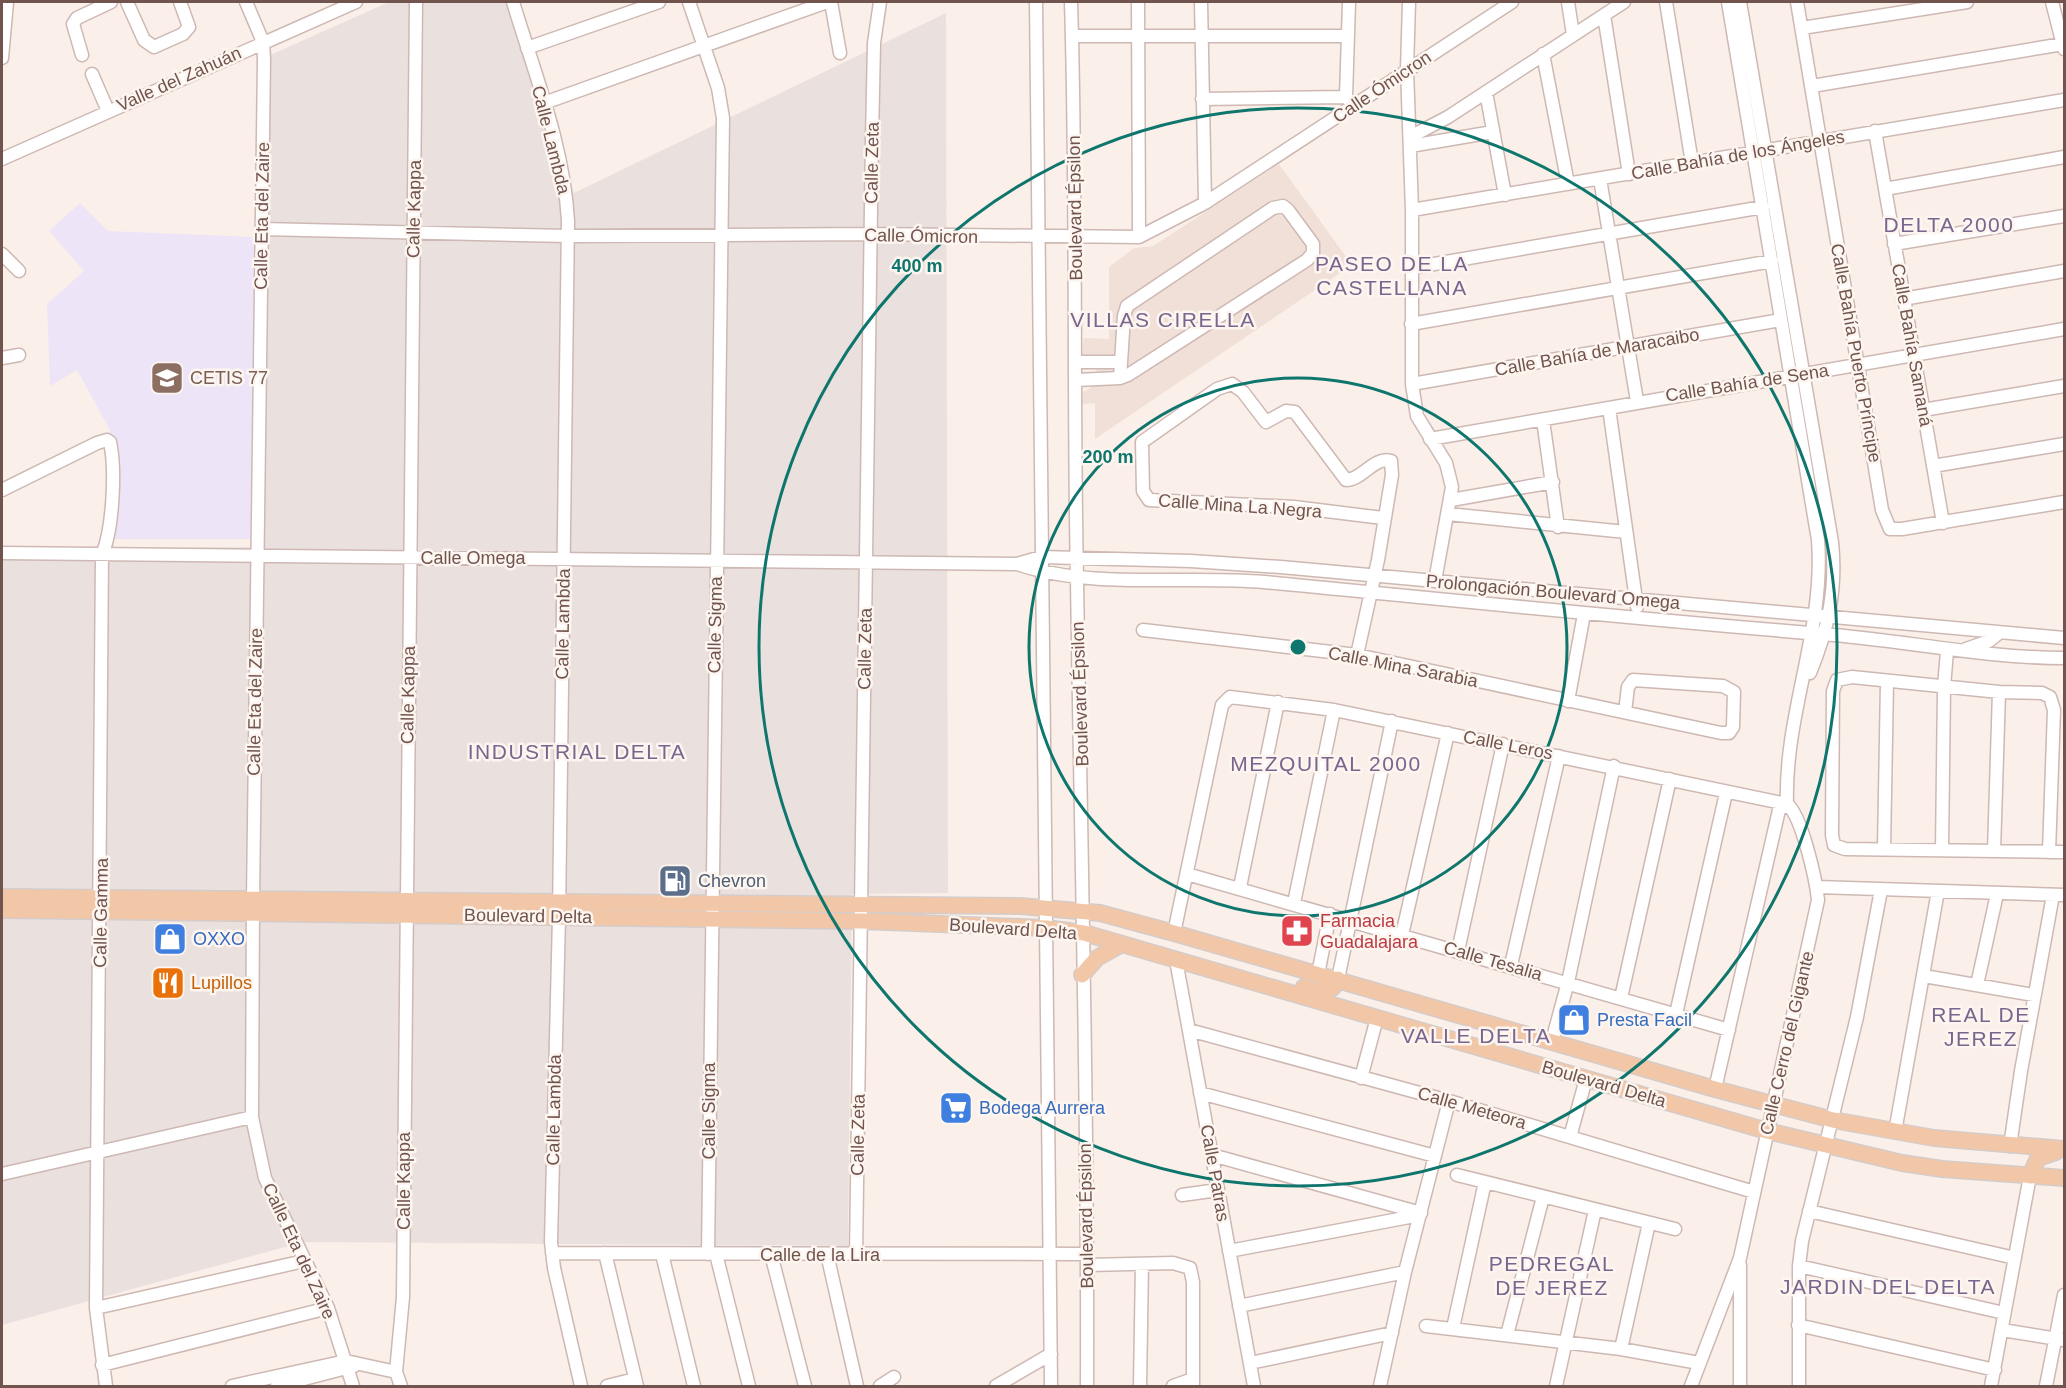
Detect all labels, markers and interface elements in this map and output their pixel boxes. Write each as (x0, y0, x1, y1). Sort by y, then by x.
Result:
street label: Valle del Zahuán (114, 43, 244, 115)
street label: Calle Ómicron (1329, 46, 1435, 127)
street label: Calle Lambda (528, 84, 574, 197)
street label: Calle Zeta (861, 121, 883, 204)
street label: Calle Bahía de los Ángeles (1630, 126, 1846, 184)
street label: Boulevard Épsilon (1064, 135, 1086, 281)
street label: Calle Eta del Zaire (251, 142, 273, 290)
street label: Calle Kappa (403, 159, 425, 258)
district label: DELTA 2000 (1884, 213, 2014, 236)
street label: Calle Ómicron (864, 224, 978, 247)
street label: Calle Bahía Puerto Príncipe (1827, 242, 1885, 464)
district label: PASEO DE LA CASTELLANA (1315, 252, 1469, 299)
text: 400 m (891, 256, 943, 276)
street label: Calle Bahía Samaná (1888, 262, 1936, 429)
district label: VILLAS CIRELLA (1070, 308, 1256, 331)
street label: Calle Bahía de Maracaibo (1493, 324, 1701, 380)
school or university icon: CETIS 77 (149, 360, 185, 396)
street label: Calle Bahía de Sena (1664, 360, 1831, 406)
place label: CETIS 77 (190, 368, 268, 388)
text: 200 m (1082, 447, 1134, 467)
street label: Calle Mina La Negra (1157, 490, 1324, 522)
street label: Calle Omega (420, 548, 527, 568)
street label: Calle Lambda (552, 567, 574, 680)
street label: Prolongación Boulevard Omega (1425, 571, 1682, 613)
street label: Calle Sigma (704, 575, 726, 674)
street label: Calle Zeta (854, 607, 876, 690)
street label: Boulevard Épsilon (1067, 621, 1093, 767)
street label: Calle Eta del Zaire (244, 628, 266, 776)
centre of rings (1288, 637, 1308, 657)
street label: Calle Mina Sarabia (1326, 643, 1481, 692)
street label: Calle Kappa (397, 645, 419, 744)
street label: Calle Leros (1461, 726, 1555, 764)
district label: INDUSTRIAL DELTA (468, 740, 686, 763)
district label: MEZQUITAL 2000 (1230, 752, 1422, 775)
street label: Calle Gamma (90, 857, 112, 968)
fuel station icon: Chevron (657, 863, 693, 899)
place label: Chevron (698, 871, 766, 891)
street label: Boulevard Delta (464, 905, 593, 927)
place label: Farmacia Guadalajara (1320, 911, 1419, 952)
pharmacy icon: Farmacia Guadalajara (1279, 913, 1315, 949)
street label: Boulevard Delta (948, 915, 1079, 944)
shop icon: OXXO (152, 921, 188, 957)
place label: OXXO (193, 929, 245, 949)
street label: Calle Tesalia (1441, 937, 1546, 985)
street label: Calle Cerro del Gigante (1756, 949, 1818, 1137)
restaurant icon: Lupillos (150, 965, 186, 1001)
place label: Lupillos (191, 973, 252, 993)
shop icon: Presta Facil (1556, 1002, 1592, 1038)
district label: REAL DE JEREZ (1931, 1003, 2031, 1050)
place label: Presta Facil (1597, 1010, 1692, 1030)
district label: VALLE DELTA (1401, 1024, 1551, 1047)
street label: Calle Lambda (543, 1053, 565, 1166)
street label: Boulevard Delta (1540, 1057, 1669, 1112)
street label: Calle Sigma (699, 1061, 719, 1160)
street label: Calle Meteora (1415, 1083, 1530, 1133)
supermarket icon: Bodega Aurrera (938, 1090, 974, 1126)
street label: Calle Zeta (847, 1093, 869, 1176)
place label: Bodega Aurrera (979, 1098, 1106, 1118)
street label: Calle Patras (1197, 1123, 1233, 1223)
street label: Calle Kappa (394, 1131, 414, 1230)
street label: Boulevard Épsilon (1075, 1143, 1097, 1289)
street label: Calle Eta del Zaire (259, 1180, 339, 1322)
street label: Calle de la Lira (760, 1245, 881, 1265)
district label: PEDREGAL DE JEREZ (1489, 1252, 1615, 1299)
district label: JARDIN DEL DELTA (1780, 1275, 1996, 1298)

